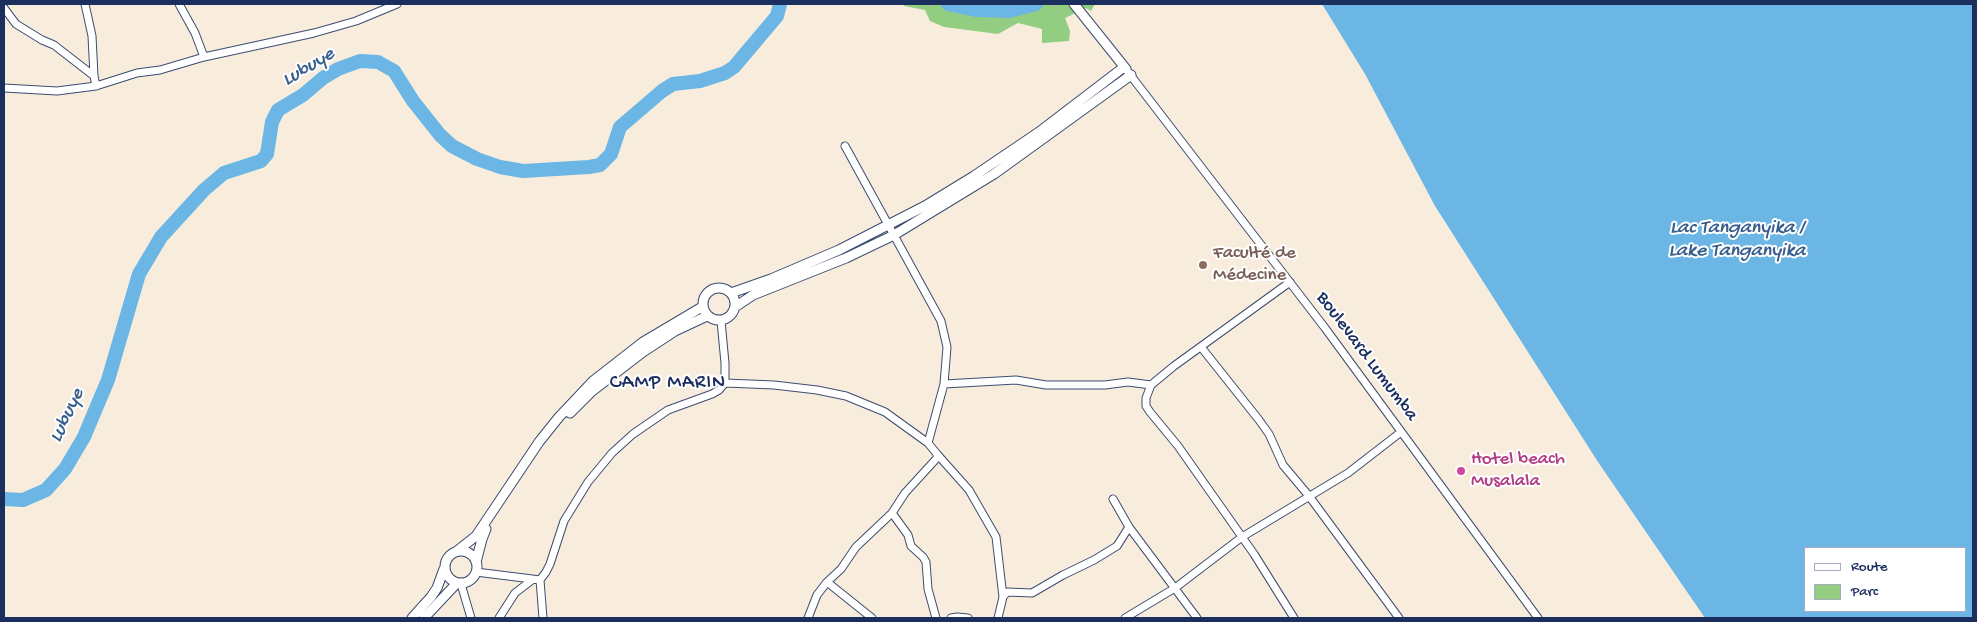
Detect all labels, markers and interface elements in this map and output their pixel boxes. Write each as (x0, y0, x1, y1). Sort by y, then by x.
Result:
water label: Lubuye (278, 43, 340, 93)
water label: Lac Tanganyika / Lake Tanganyika (1669, 217, 1805, 264)
place label: Faculté de Médecine (1213, 243, 1296, 287)
marker: Faculté de Médecine (1197, 259, 1209, 271)
street label: Boulevard Lumumba (1310, 288, 1422, 426)
district label: CAMP MARIN (609, 372, 727, 396)
water label: Lubuye (45, 385, 91, 447)
place label: Hotel beach Musalala (1471, 449, 1565, 493)
marker: Hotel beach Musalala (1455, 465, 1467, 477)
legend (1804, 547, 1967, 612)
text: Route (1851, 558, 1888, 576)
text: Parc (1851, 583, 1878, 601)

